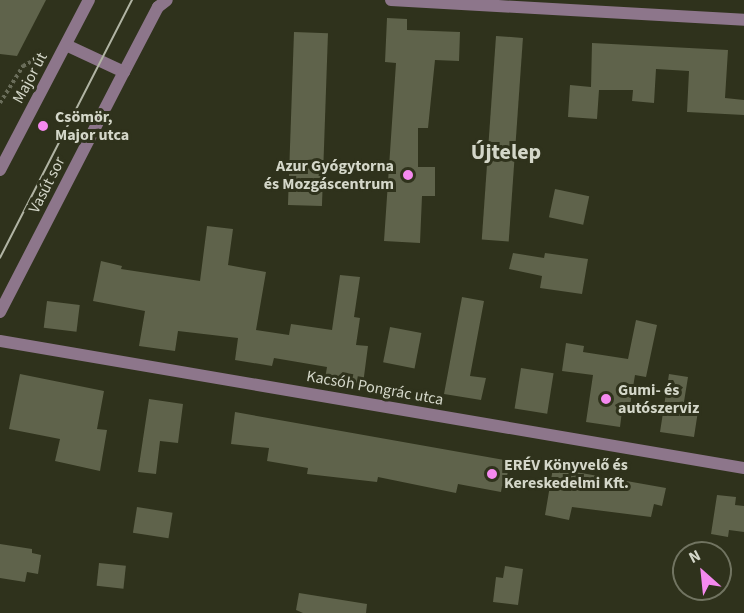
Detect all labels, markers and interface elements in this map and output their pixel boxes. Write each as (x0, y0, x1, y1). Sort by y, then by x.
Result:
street label: Major út (9, 49, 51, 107)
place label: Csömör, Major utca (55, 107, 129, 145)
marker: Csömör, Major utca (36, 119, 50, 133)
district label: Újtelep (471, 140, 541, 166)
street label: Vasút sor (25, 154, 69, 216)
place label: Azur Gyógytorna és Mozgáscentrum (264, 156, 394, 194)
marker: Azur Gyógytorna és Mozgáscentrum (399, 166, 417, 184)
street label: Kacsóh Pongrác utca (305, 366, 445, 410)
place label: Gumi- és autószerviz (618, 380, 699, 418)
marker: Gumi- és autószerviz (599, 392, 613, 406)
place label: ERÉV Könyvelő és Kereskedelmi Kft. (504, 455, 629, 493)
marker: ERÉV Könyvelő és Kereskedelmi Kft. (485, 467, 499, 481)
north arrow (672, 541, 732, 601)
text: N (685, 545, 704, 569)

